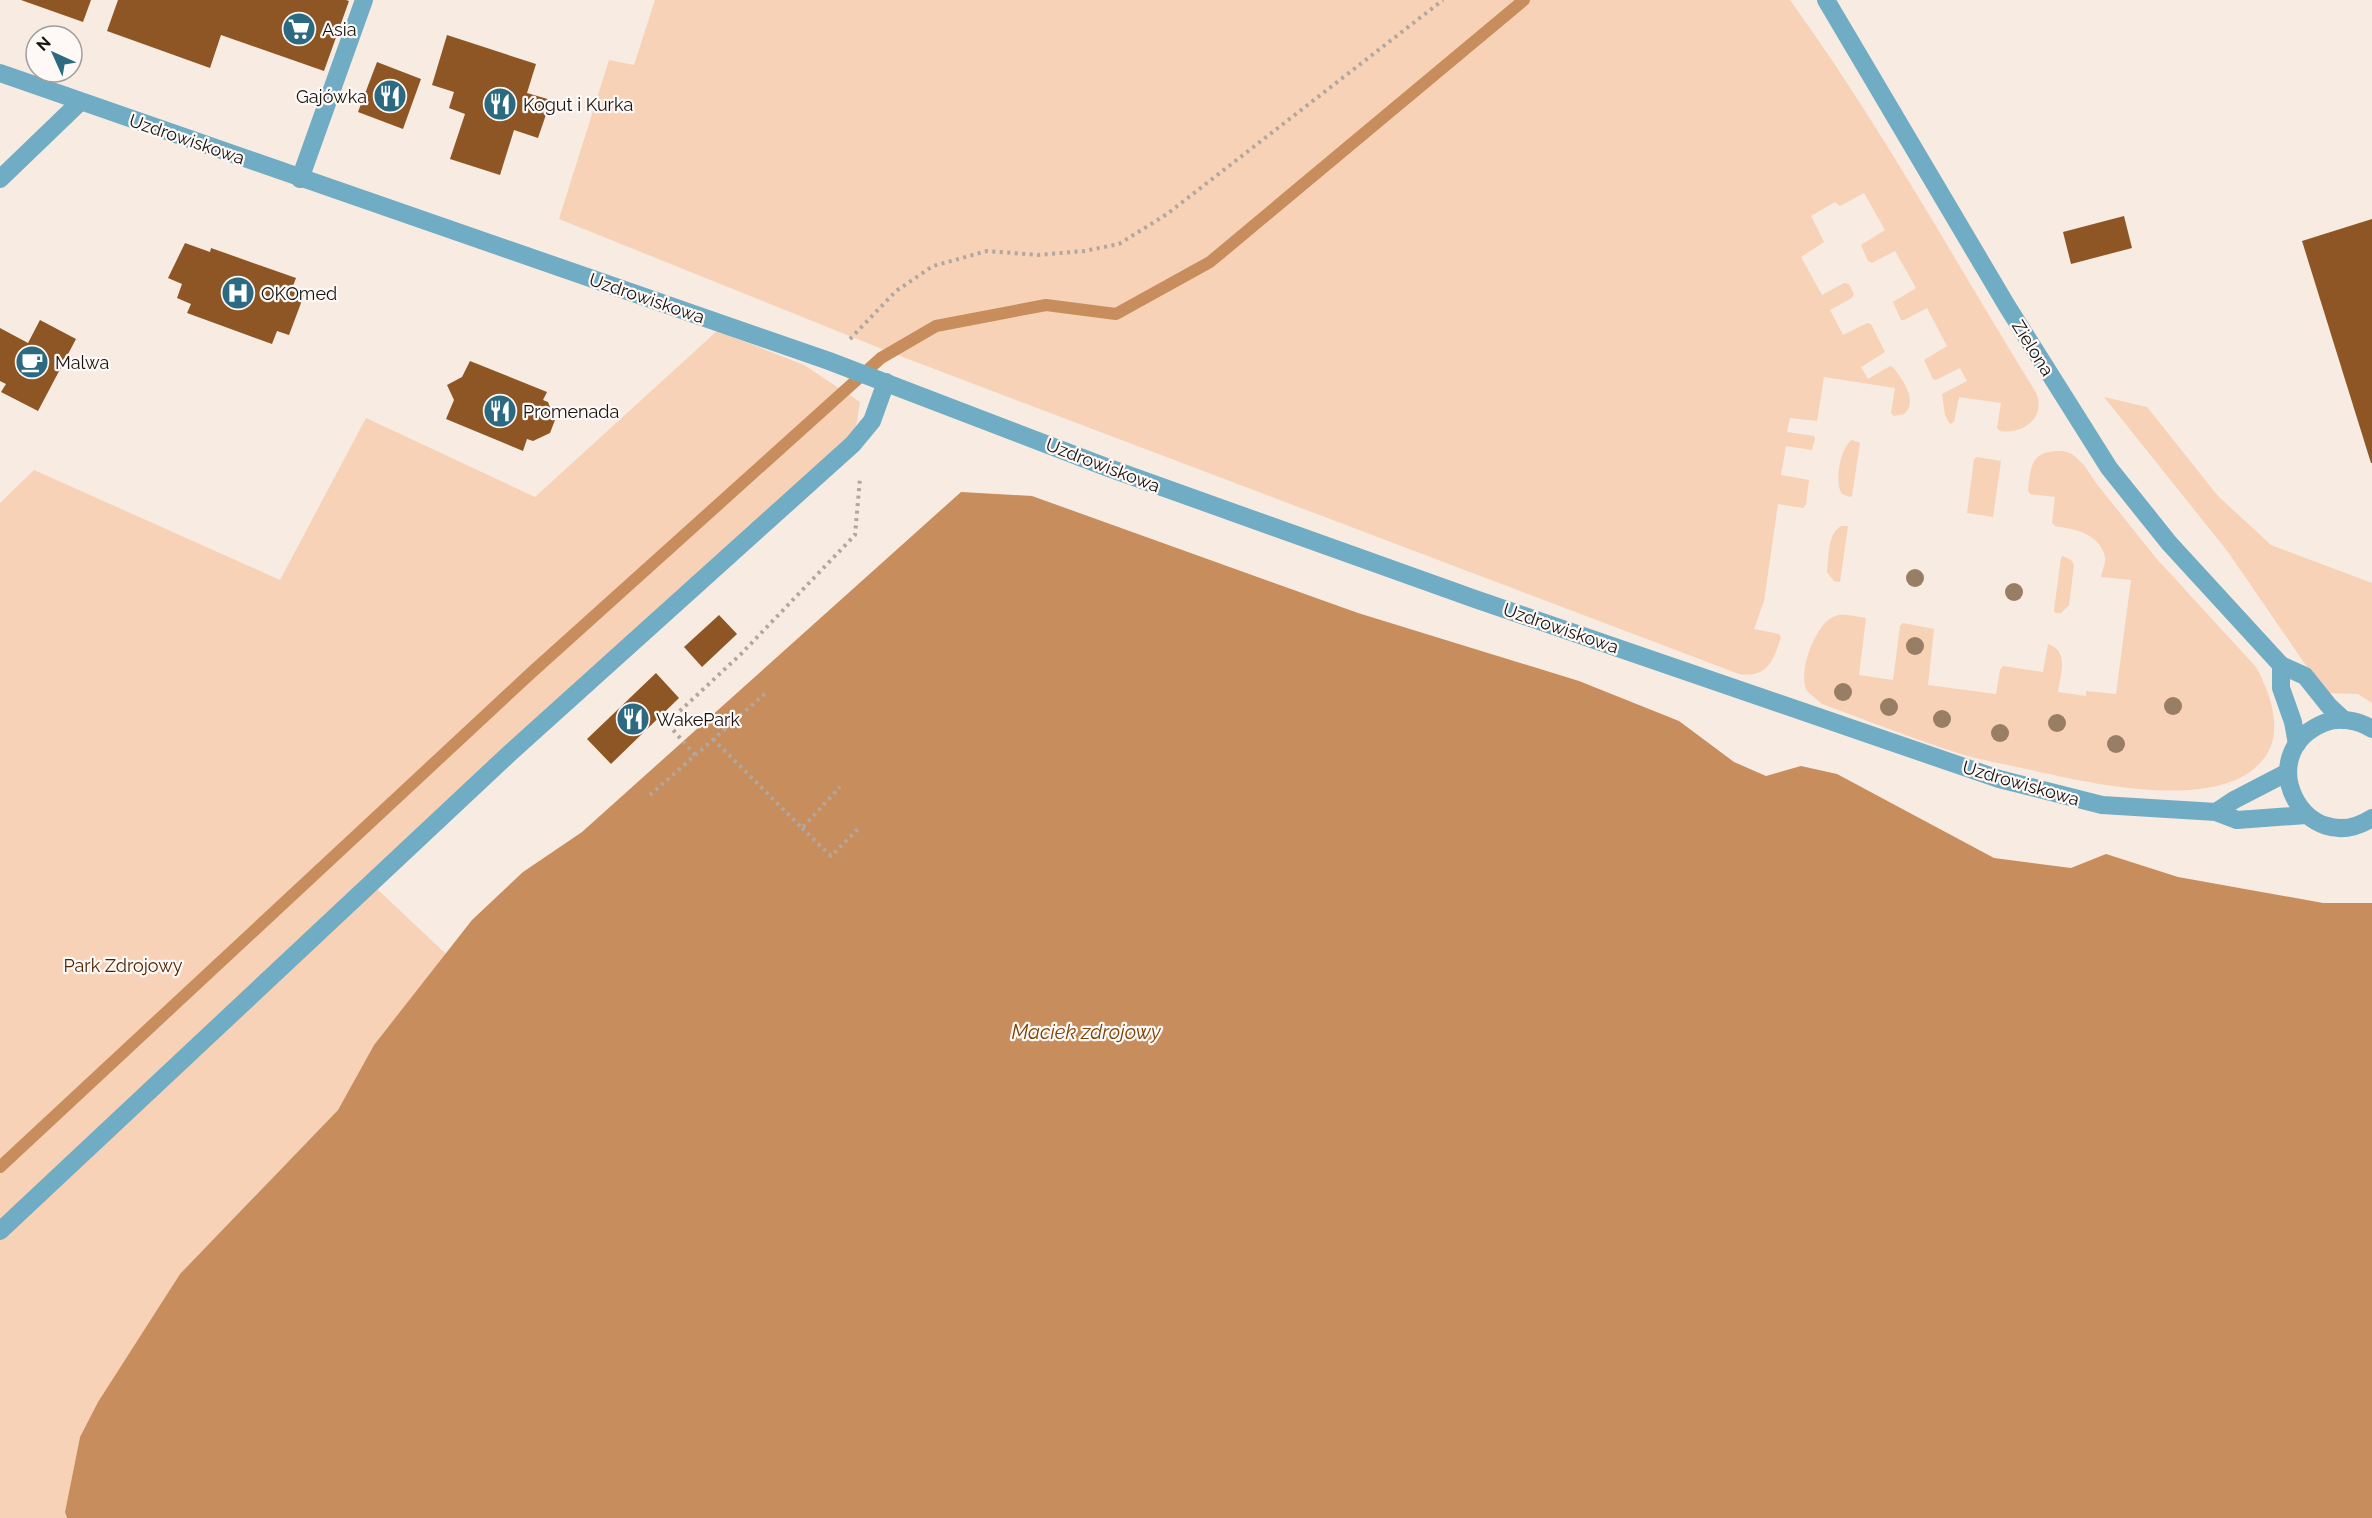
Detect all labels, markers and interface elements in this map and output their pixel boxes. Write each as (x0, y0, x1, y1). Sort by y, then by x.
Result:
supermarket icon: Asia (281, 11, 317, 47)
place label: Asia (322, 19, 356, 40)
north arrow (24, 24, 84, 84)
text: N (33, 33, 55, 55)
restaurant icon: Gajówka (372, 78, 408, 114)
place label: Gajówka (296, 86, 367, 107)
restaurant icon: Kogut i Kurka (482, 86, 518, 122)
place label: Kogut i Kurka (523, 94, 633, 115)
street label: Uzdrowiskowa (127, 109, 247, 169)
street label: Uzdrowiskowa (587, 268, 707, 328)
hospital icon: OKOmed (220, 275, 256, 311)
place label: OKOmed (261, 283, 337, 304)
street label: Zielona (2008, 316, 2058, 380)
cafe icon: Malwa (14, 344, 50, 380)
place label: Malwa (55, 352, 109, 373)
restaurant icon: Promenada (482, 393, 518, 429)
place label: Promenada (523, 401, 619, 422)
street label: Uzdrowiskowa (1043, 434, 1163, 496)
street label: Uzdrowiskowa (1501, 598, 1621, 658)
restaurant icon: WakePark (615, 701, 651, 737)
place label: WakePark (656, 709, 740, 730)
street label: Uzdrowiskowa (1960, 756, 2082, 810)
park label: Park Zdrojowy (63, 955, 183, 976)
water label: Maciek zdrojowy (1011, 1020, 1162, 1044)

